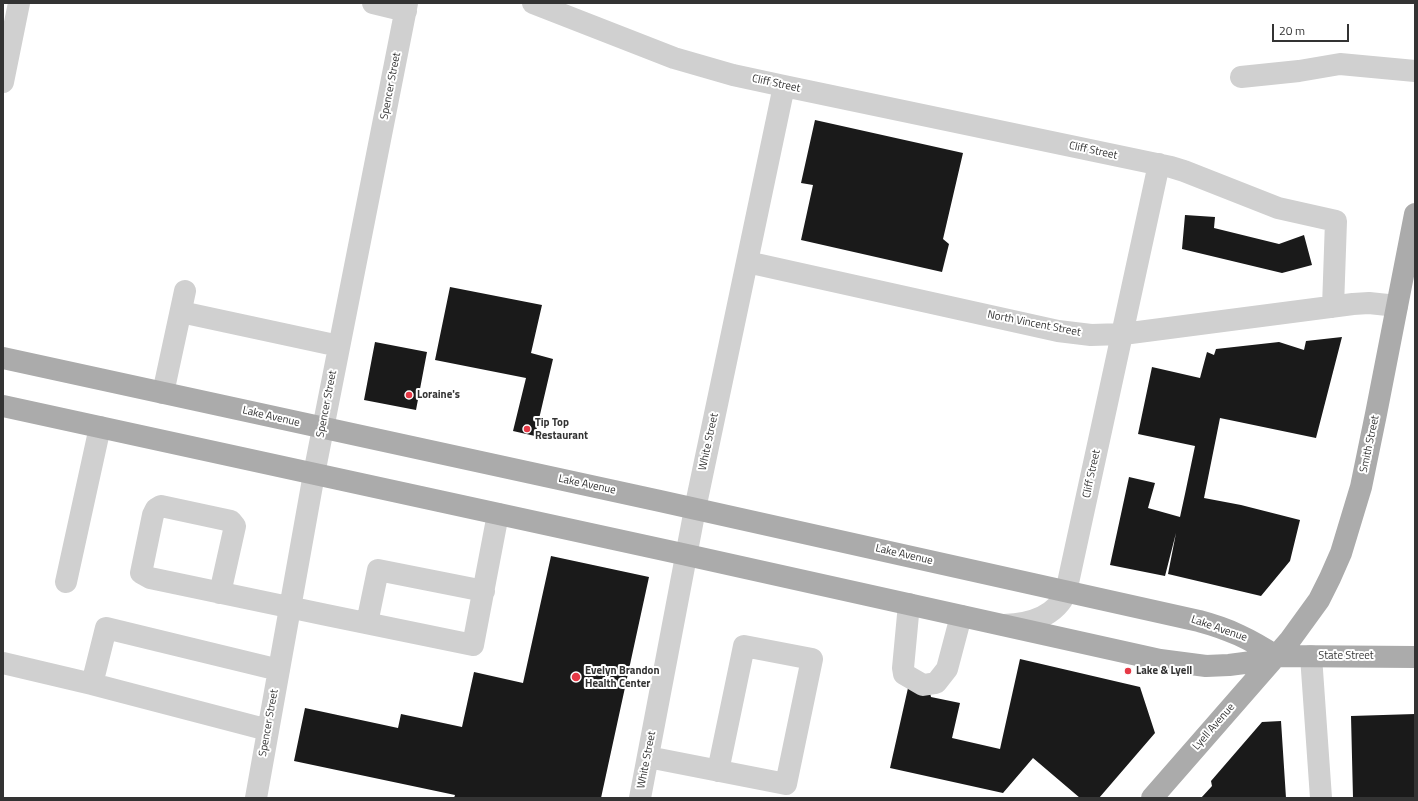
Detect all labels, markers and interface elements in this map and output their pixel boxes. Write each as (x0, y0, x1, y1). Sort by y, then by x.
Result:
scale bar (1274, 16, 1351, 42)
text: 20 m (1279, 21, 1305, 40)
street label: Spencer Street (378, 51, 404, 121)
street label: Cliff Street (751, 72, 801, 96)
street label: Cliff Street (1068, 139, 1118, 163)
street label: North Vincent Street (986, 308, 1082, 340)
street label: Spencer Street (314, 369, 340, 439)
place label: Loraine's (417, 388, 460, 402)
marker: Loraine's (404, 390, 414, 400)
street label: Lake Avenue (241, 404, 301, 430)
street label: White Street (696, 412, 722, 472)
street label: Smith Street (1358, 414, 1382, 474)
place label: Tip Top Restaurant (535, 416, 588, 442)
marker: Tip Top Restaurant (522, 424, 532, 434)
street label: Cliff Street (1080, 449, 1104, 499)
street label: Lake Avenue (557, 472, 617, 498)
street label: Lake Avenue (874, 542, 934, 568)
street label: Lake Avenue (1189, 613, 1249, 645)
street label: State Street (1318, 649, 1374, 663)
place label: Evelyn Brandon Health Center (585, 664, 660, 690)
place label: Lake & Lyell (1136, 664, 1192, 678)
marker: Lake & Lyell (1123, 666, 1133, 676)
marker: Evelyn Brandon Health Center (570, 671, 582, 683)
street label: Spencer Street (257, 688, 281, 758)
street label: Lyell Avenue (1190, 701, 1238, 753)
street label: White Street (635, 730, 659, 790)

